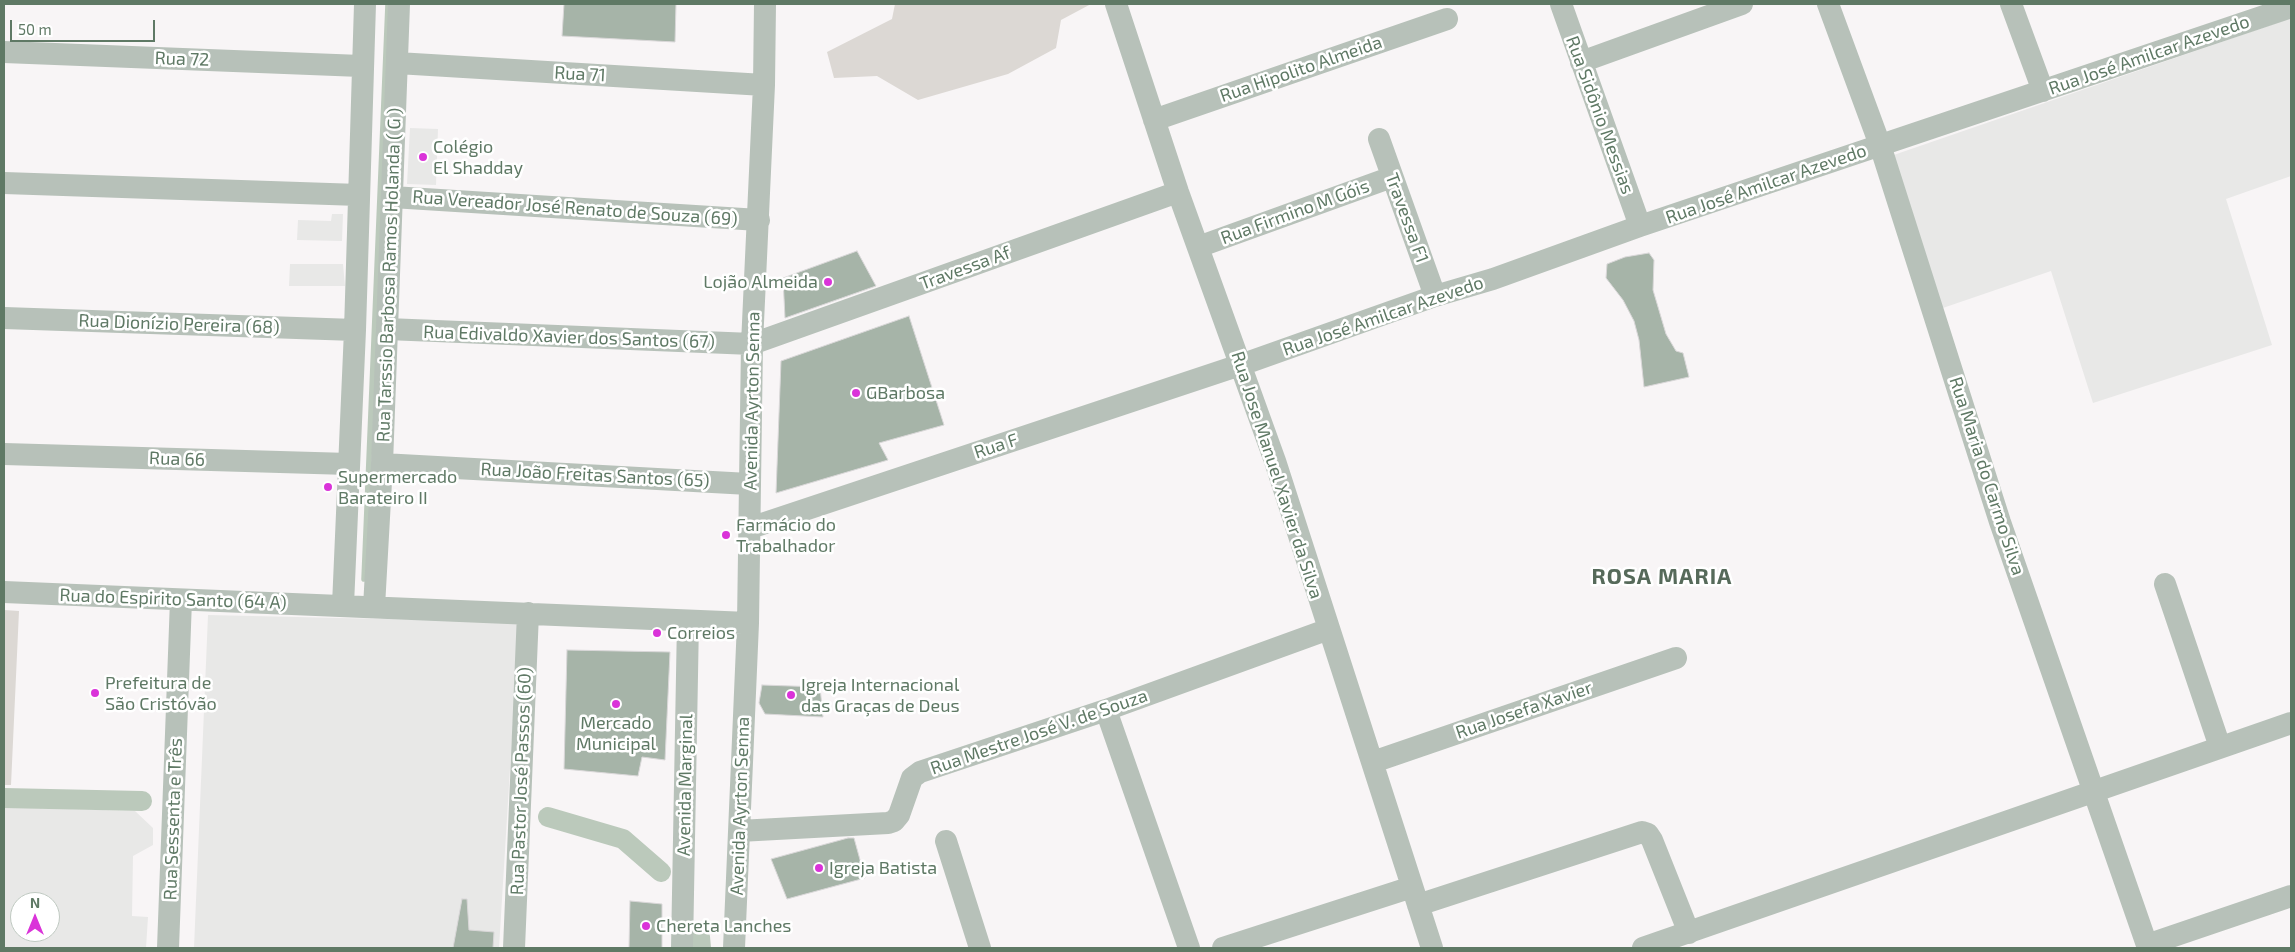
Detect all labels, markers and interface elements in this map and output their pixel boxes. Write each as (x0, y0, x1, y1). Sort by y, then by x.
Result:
scale bar (12, 10, 158, 42)
street label: Rua José Amilcar Azevedo (2046, 10, 2252, 100)
text: 50 m (18, 20, 52, 38)
street label: Rua Hipolito Almeida (1217, 31, 1385, 107)
street label: Rua Sidônio Messias (1561, 33, 1639, 197)
street label: Rua 72 (154, 47, 210, 71)
street label: Rua 71 (554, 62, 606, 86)
street label: Rua Tarssio Barbosa Ramos Holanda ( G ) (372, 107, 406, 443)
place label: Colégio El Shadday (433, 136, 523, 178)
street label: Rua José Amilcar Azevedo (1663, 139, 1869, 229)
marker: Colégio El Shadday (417, 151, 429, 163)
street label: Travessa F1 (1381, 170, 1433, 266)
street label: Rua Firmino M Góis (1218, 175, 1372, 249)
street label: Rua Vereador José Renato de Souza (69) (412, 186, 738, 230)
street label: Travessa Af (917, 242, 1013, 294)
place label: Lojão Almeida (703, 271, 818, 293)
street label: Rua José Amilcar Azevedo (1280, 271, 1486, 361)
marker: Lojão Almeida (822, 276, 834, 288)
street label: Rua Dionízio Pereira (68) (78, 310, 280, 338)
street label: Avenida Ayrton Senna (740, 311, 764, 491)
street label: Rua Edivaldo Xavier dos Santos (67) (423, 321, 715, 353)
street label: Rua Jose Manuel Xavier da Silva (1227, 349, 1327, 601)
street label: Rua Maria do Carmo Silva (1945, 374, 2029, 578)
place label: GBarbosa (866, 382, 945, 404)
marker: GBarbosa (850, 387, 862, 399)
street label: Rua F (971, 429, 1021, 463)
street label: Rua 66 (149, 447, 205, 471)
street label: Rua João Freitas Santos (65) (480, 458, 710, 492)
place label: Supermercado Barateiro II (338, 466, 457, 508)
marker: Supermercado Barateiro II (322, 481, 334, 493)
place label: Farmácio do Trabalhador (736, 514, 836, 556)
marker: Farmácio do Trabalhador (720, 529, 732, 541)
district label: ROSA MARIA (1590, 564, 1734, 590)
street label: Rua do Espirito Santo (64 A) (59, 584, 287, 614)
place label: Correios (667, 622, 735, 644)
marker: Correios (651, 627, 663, 639)
street label: Rua Pastor José Passos (60) (506, 667, 536, 895)
place label: Prefeitura de São Cristóvão (105, 672, 217, 714)
place label: Igreja Internacional das Graças de Deus (801, 674, 960, 716)
street label: Rua Josefa Xavier (1453, 677, 1595, 743)
street label: Rua Mestre José V. de Souza (927, 685, 1151, 779)
marker: Prefeitura de São Cristóvão (89, 687, 101, 699)
marker: Igreja Internacional das Graças de Deus (785, 689, 797, 701)
marker: Mercado Municipal (610, 698, 622, 710)
place label: Mercado Municipal (576, 712, 656, 754)
street label: Avenida Marginal (673, 714, 697, 856)
street label: Avenida Ayrton Senna (726, 716, 754, 896)
street label: Rua Sessenta e Três (159, 737, 187, 901)
place label: Igreja Batista (829, 857, 937, 879)
marker: Igreja Batista (813, 862, 825, 874)
north arrow (10, 892, 60, 942)
text: N (30, 894, 40, 911)
place label: Chereta Lanches (656, 915, 791, 937)
marker: Chereta Lanches (640, 920, 652, 932)

